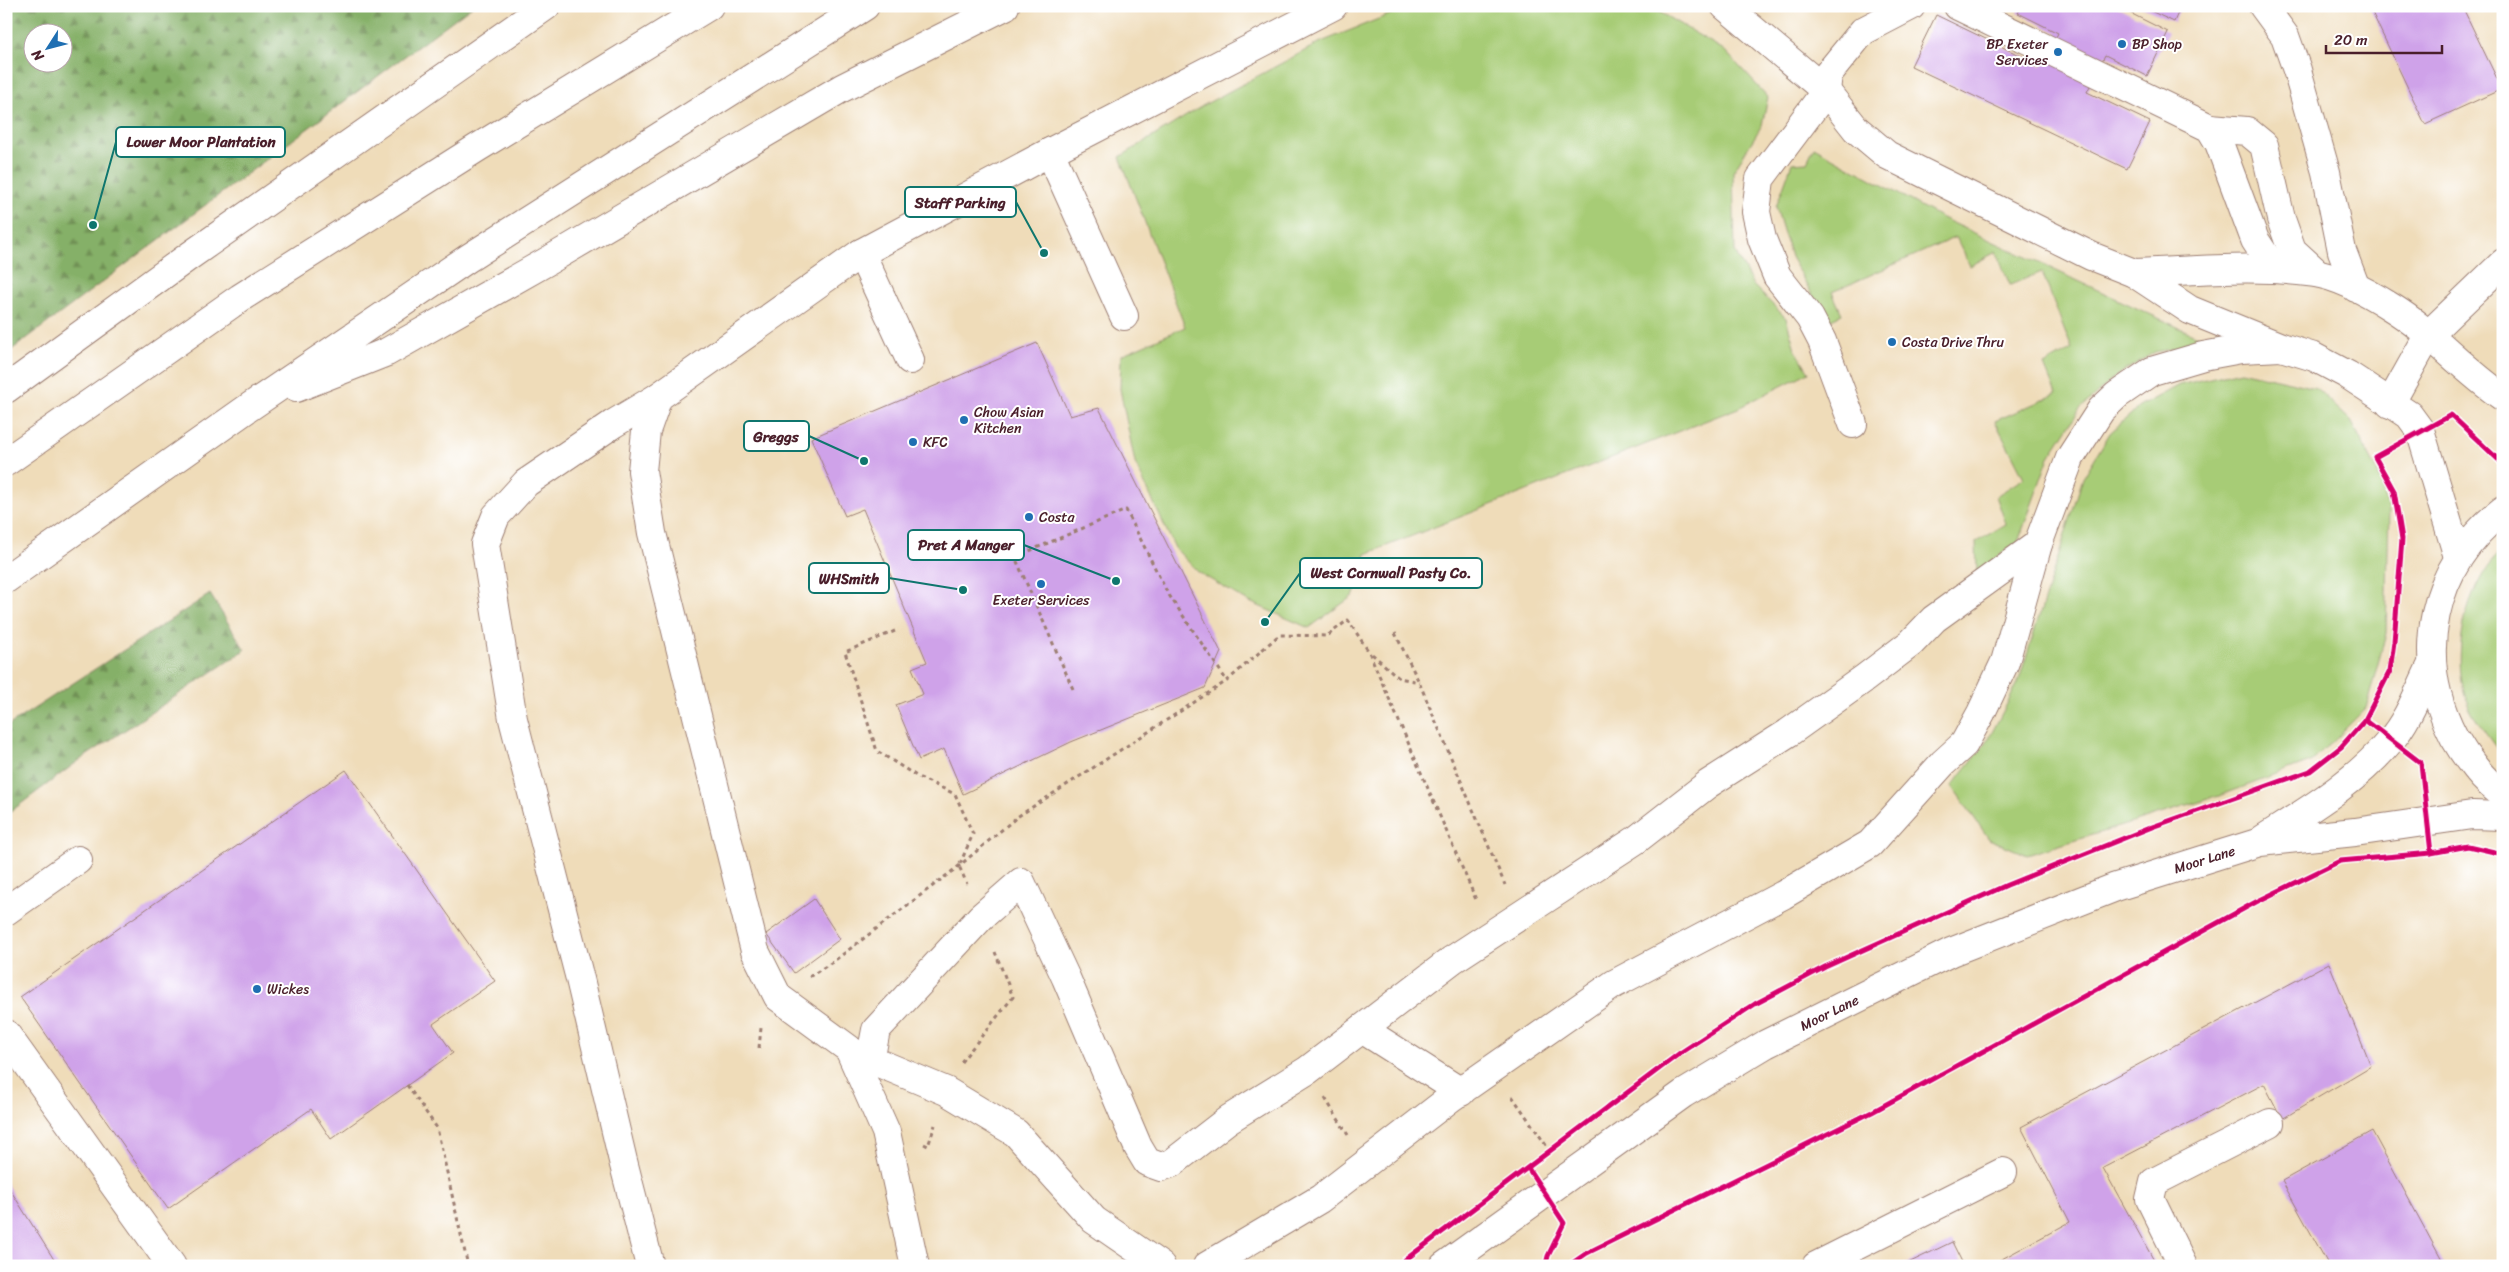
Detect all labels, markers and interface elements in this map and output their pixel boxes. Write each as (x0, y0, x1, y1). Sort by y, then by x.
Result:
north arrow (22, 22, 72, 72)
scale bar (2326, 22, 2443, 54)
text: 20 m (2334, 27, 2368, 53)
place label: BP Exeter Services (1986, 32, 2049, 73)
place label: BP Shop (2132, 32, 2183, 57)
marker: BP Shop (2116, 38, 2128, 50)
text: N (25, 44, 51, 67)
marker: BP Exeter Services (2052, 46, 2064, 58)
callout: Lower Moor Plantation (116, 127, 285, 157)
text: Lower Moor Plantation (126, 129, 276, 155)
callout: Staff Parking (905, 187, 1016, 217)
text: Staff Parking (914, 190, 1006, 216)
place label: Costa Drive Thru (1902, 330, 2004, 355)
marker: Costa Drive Thru (1886, 336, 1898, 348)
place label: Chow Asian Kitchen (974, 400, 1044, 441)
marker: Chow Asian Kitchen (958, 414, 970, 426)
callout: Greggs (744, 421, 809, 451)
text: Greggs (752, 424, 800, 450)
place label: KFC (923, 430, 948, 455)
marker: KFC (907, 436, 919, 448)
place label: Costa (1039, 505, 1075, 530)
marker: Costa (1023, 511, 1035, 523)
callout: Pret A Manger (908, 530, 1024, 560)
text: Pret A Manger (918, 532, 1016, 558)
callout: West Cornwall Pasty Co. (1300, 558, 1482, 588)
text: West Cornwall Pasty Co. (1311, 560, 1471, 586)
callout: WHSmith (809, 563, 889, 593)
text: WHSmith (819, 566, 879, 592)
marker: Exeter Services (1035, 578, 1047, 590)
place label: Exeter Services (992, 588, 1090, 613)
street label: Moor Lane (2171, 838, 2239, 881)
place label: Wickes (267, 977, 309, 1002)
marker: Wickes (251, 983, 263, 995)
street label: Moor Lane (1796, 988, 1863, 1038)

